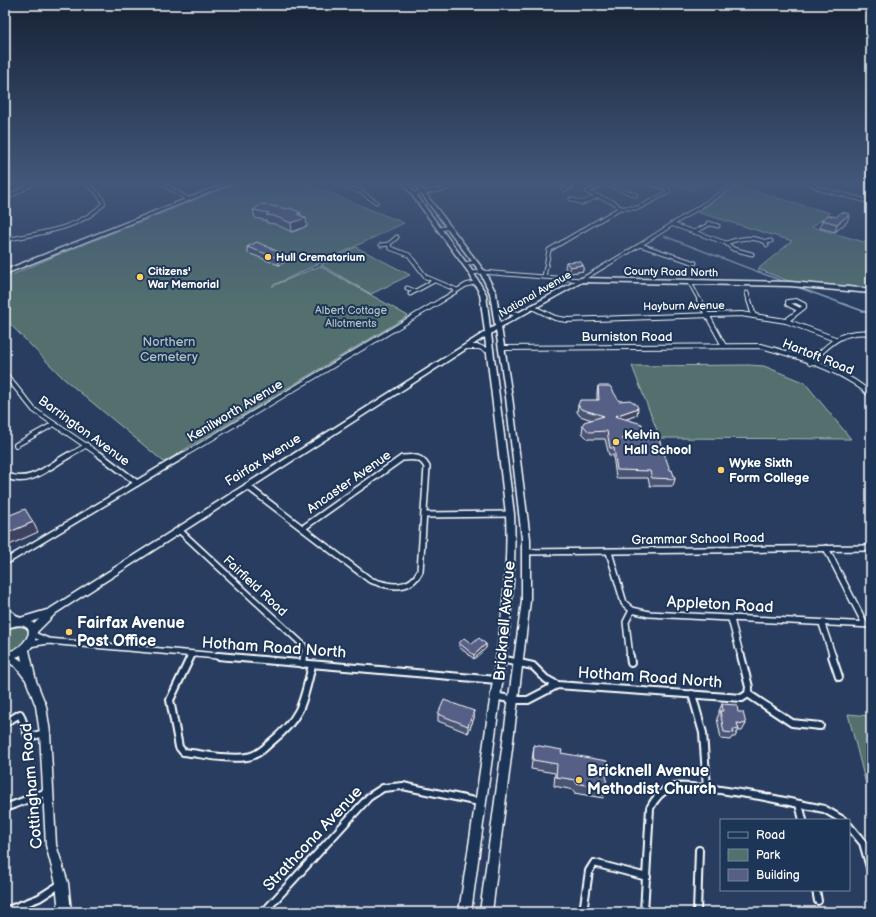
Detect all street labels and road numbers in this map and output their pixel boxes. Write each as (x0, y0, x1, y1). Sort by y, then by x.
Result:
street label: County Road North (624, 265, 718, 279)
street label: National Avenue (496, 268, 574, 320)
street label: Hayburn Avenue (643, 299, 725, 313)
street label: Burniston Road (582, 329, 672, 345)
street label: Hartoft Road (780, 335, 856, 379)
street label: Kenilworth Avenue (184, 376, 286, 446)
street label: Barrington Avenue (35, 392, 133, 470)
street label: Fairfax Avenue (222, 430, 304, 490)
street label: Ancaster Avenue (304, 447, 394, 517)
street label: Grammar School Road (631, 530, 765, 548)
street label: Fairfield Road (220, 552, 290, 620)
street label: Bricknell Avenue (490, 560, 520, 682)
street label: Appleton Road (666, 593, 774, 617)
street label: Hotham Road North (201, 633, 347, 663)
street label: Hotham Road North (577, 663, 723, 693)
street label: Cottingham Road (17, 722, 47, 850)
street label: Strathcona Avenue (259, 782, 367, 895)

